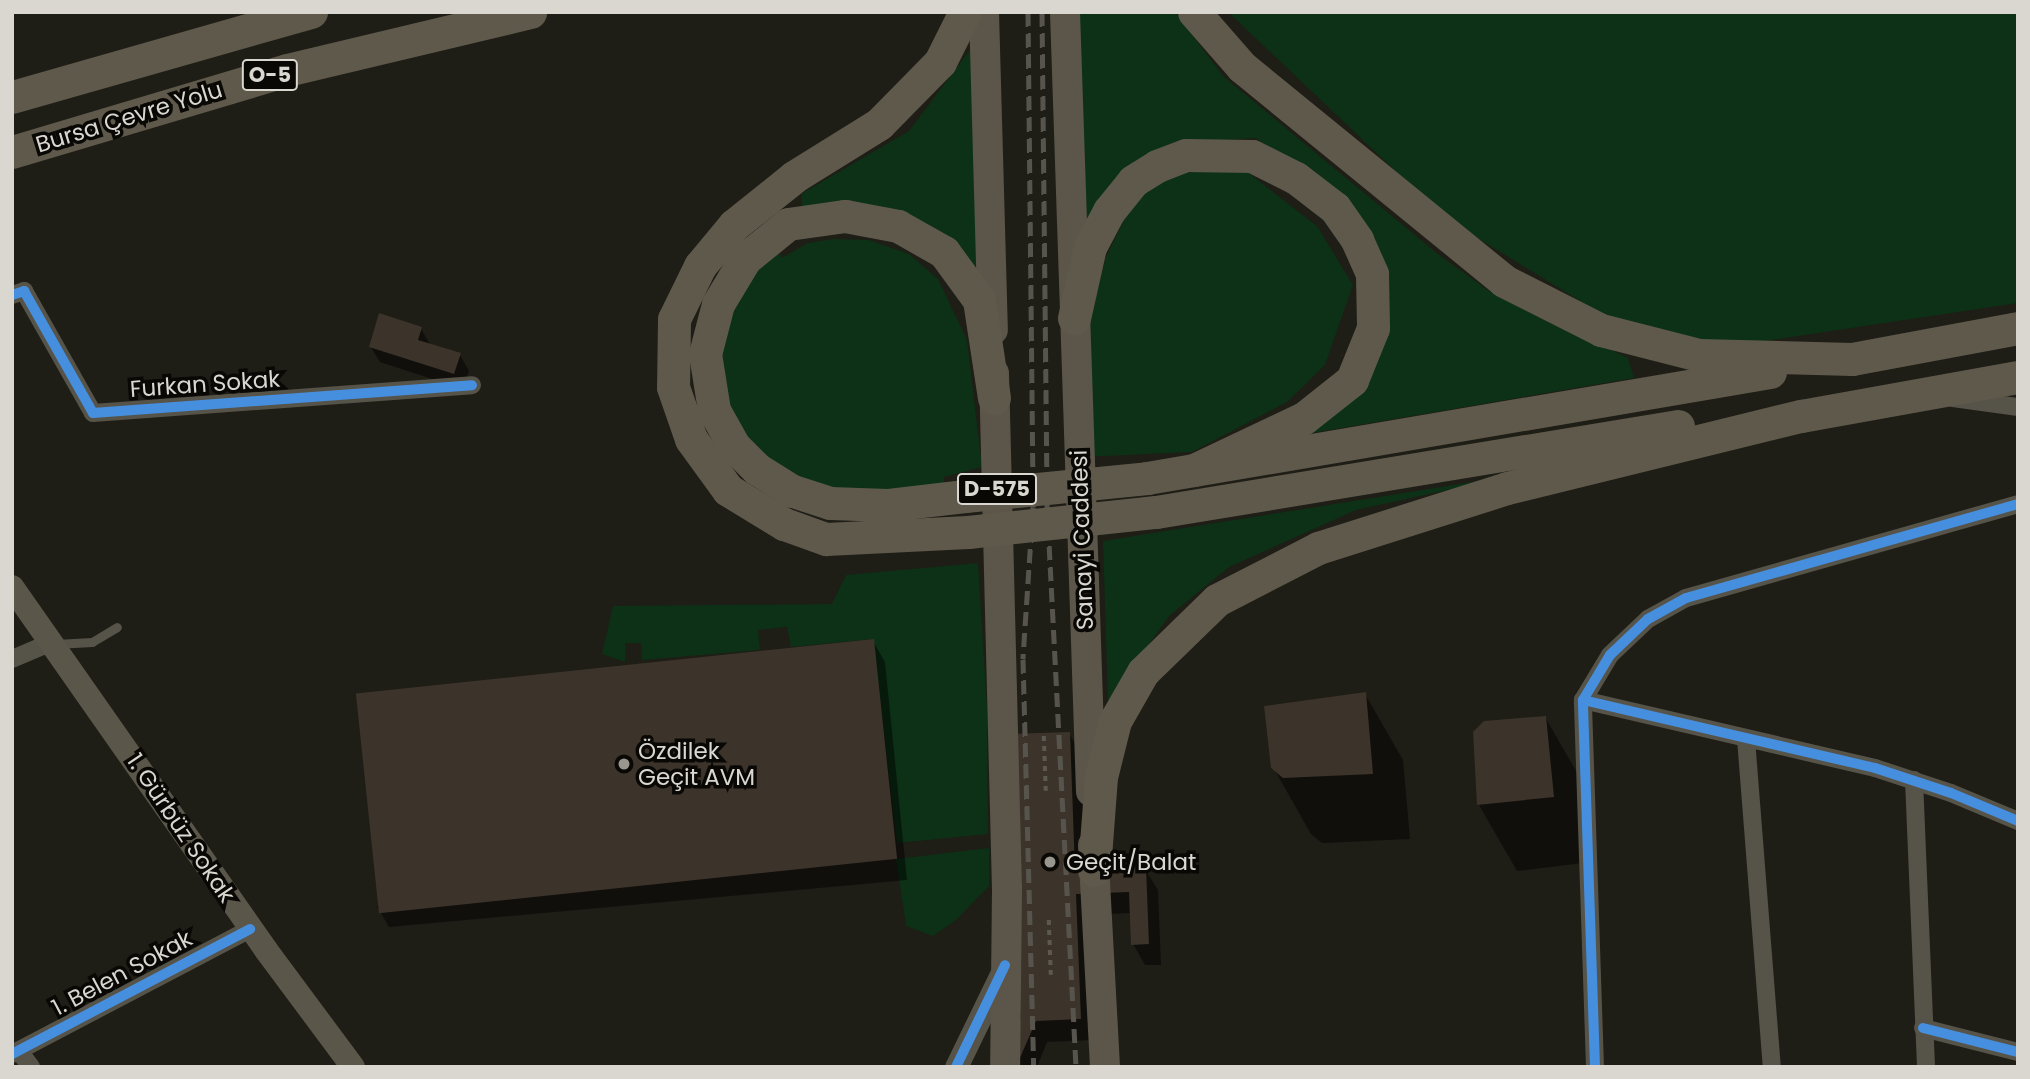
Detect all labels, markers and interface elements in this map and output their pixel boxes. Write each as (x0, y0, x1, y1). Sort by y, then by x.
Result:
road number: O-5 (240, 57, 300, 92)
street label: Bursa Çevre Yolu (32, 76, 226, 158)
street label: Furkan Sokak (129, 365, 281, 403)
street label: Sanayi Caddesi (1065, 449, 1099, 631)
road number: D-575 (957, 472, 1037, 506)
place label: Özdilek Geçit AVM (638, 737, 755, 791)
street label: 1. Gürbüz Sokak (121, 748, 241, 908)
marker: Özdilek Geçit AVM (616, 756, 632, 772)
place label: Geçit/Balat (1066, 848, 1196, 876)
marker: Geçit/Balat (1040, 852, 1060, 872)
street label: 1. Belen Sokak (47, 924, 197, 1022)

